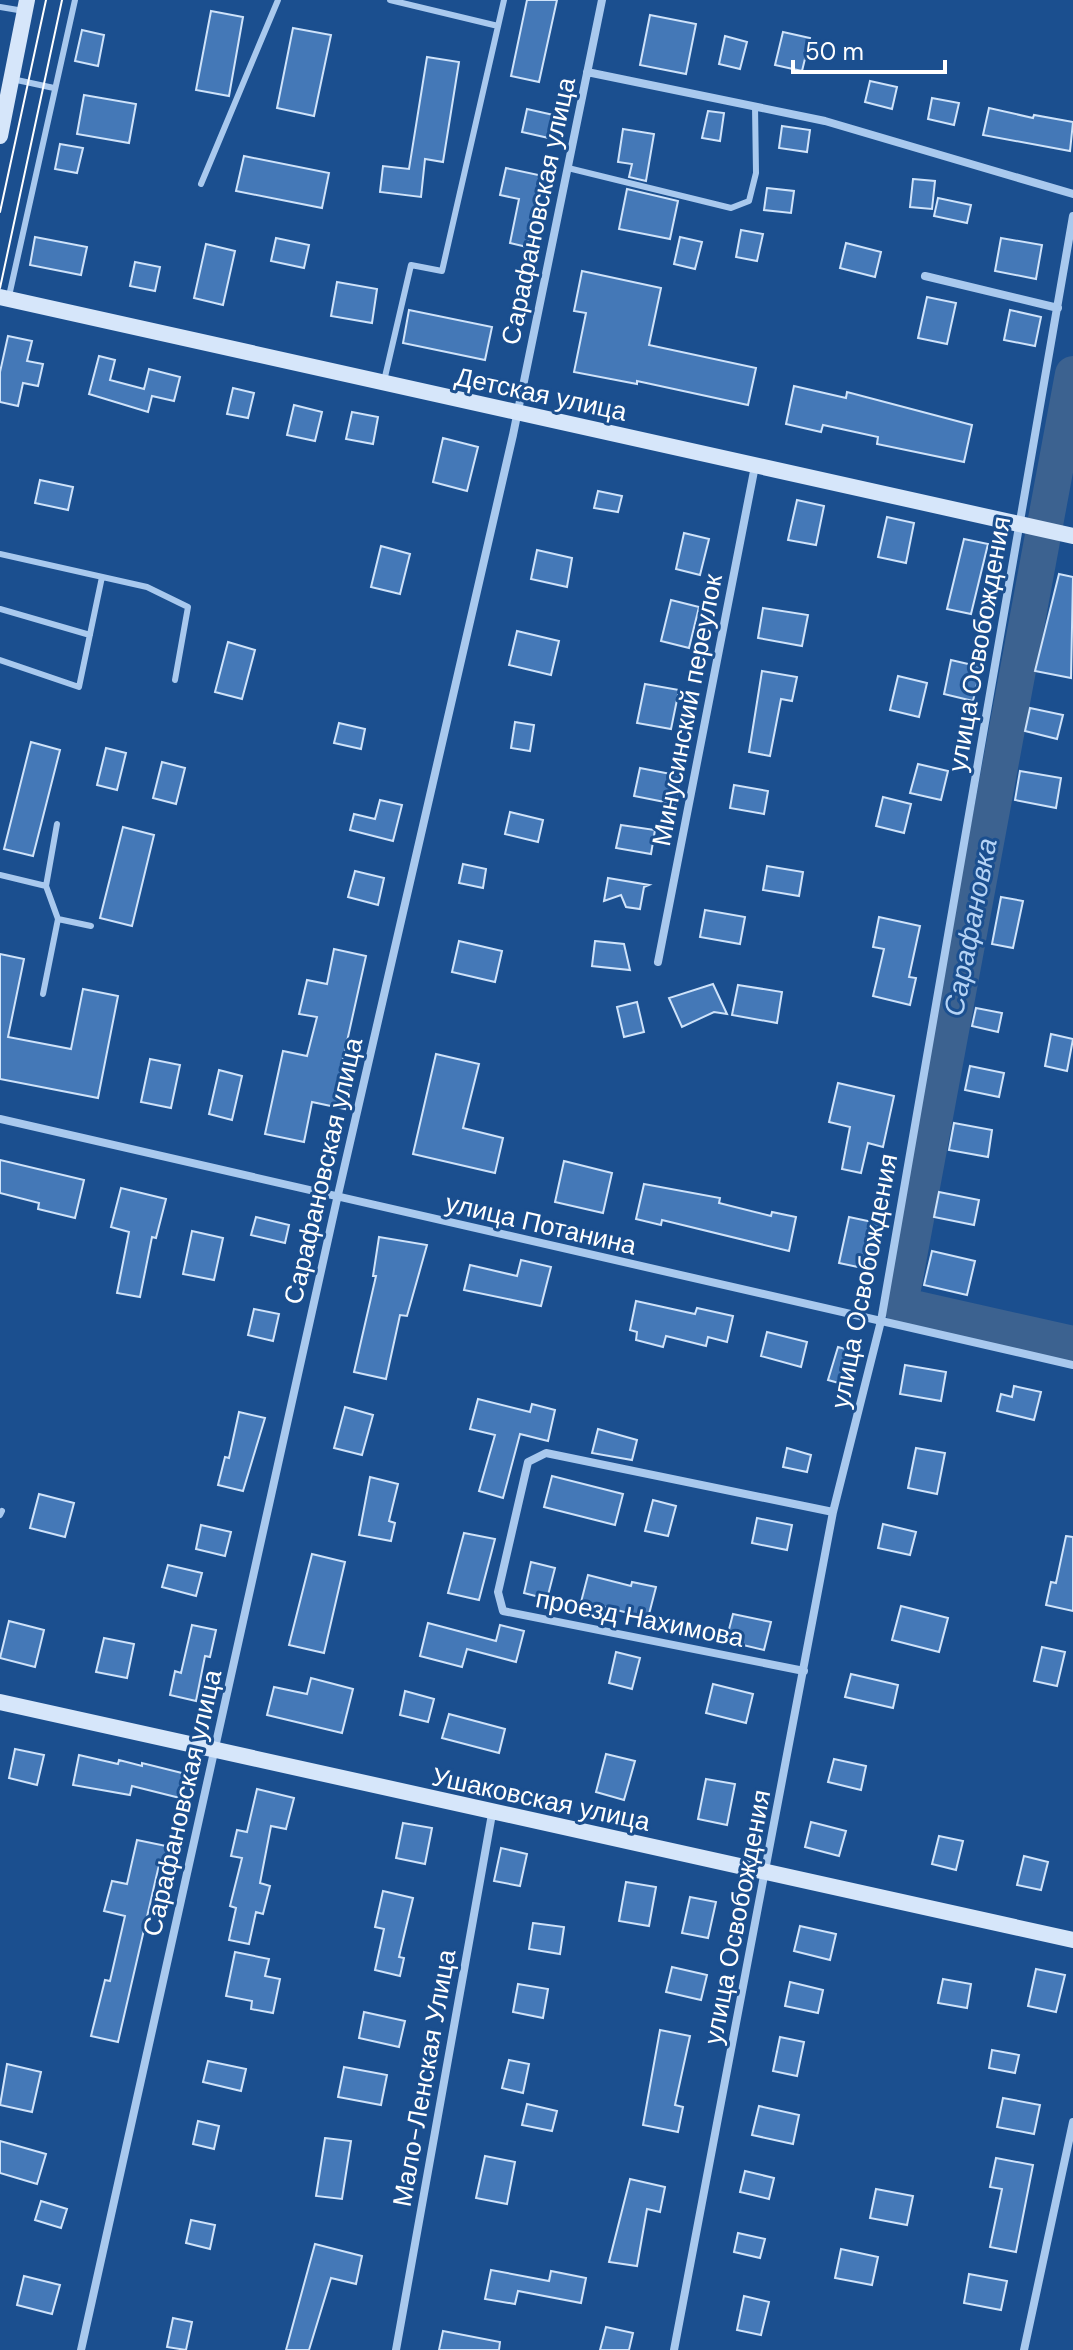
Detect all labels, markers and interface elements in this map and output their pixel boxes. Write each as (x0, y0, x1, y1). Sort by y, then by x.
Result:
scale bar (793, 24, 945, 74)
text: 50 m (805, 36, 864, 67)
street label: Сарафановская улица (493, 74, 583, 348)
street label: Детская улица (452, 359, 630, 429)
street label: улица Освобождения (940, 514, 1018, 774)
street label: Минусинский переулок (644, 571, 730, 849)
water label: Сарафановка (935, 835, 1006, 1019)
street label: Сарафановская улица (276, 1034, 370, 1308)
street label: улица Освобождения (823, 1151, 905, 1411)
street label: улица Потанина (442, 1186, 640, 1263)
street label: проезд Нахимова (533, 1581, 748, 1655)
street label: Сарафановская улица (135, 1666, 229, 1940)
street label: Ушаковская улица (429, 1759, 654, 1839)
street label: улица Освобождения (696, 1787, 778, 2047)
street label: Мало-Ленская Улица (385, 1946, 463, 2209)

